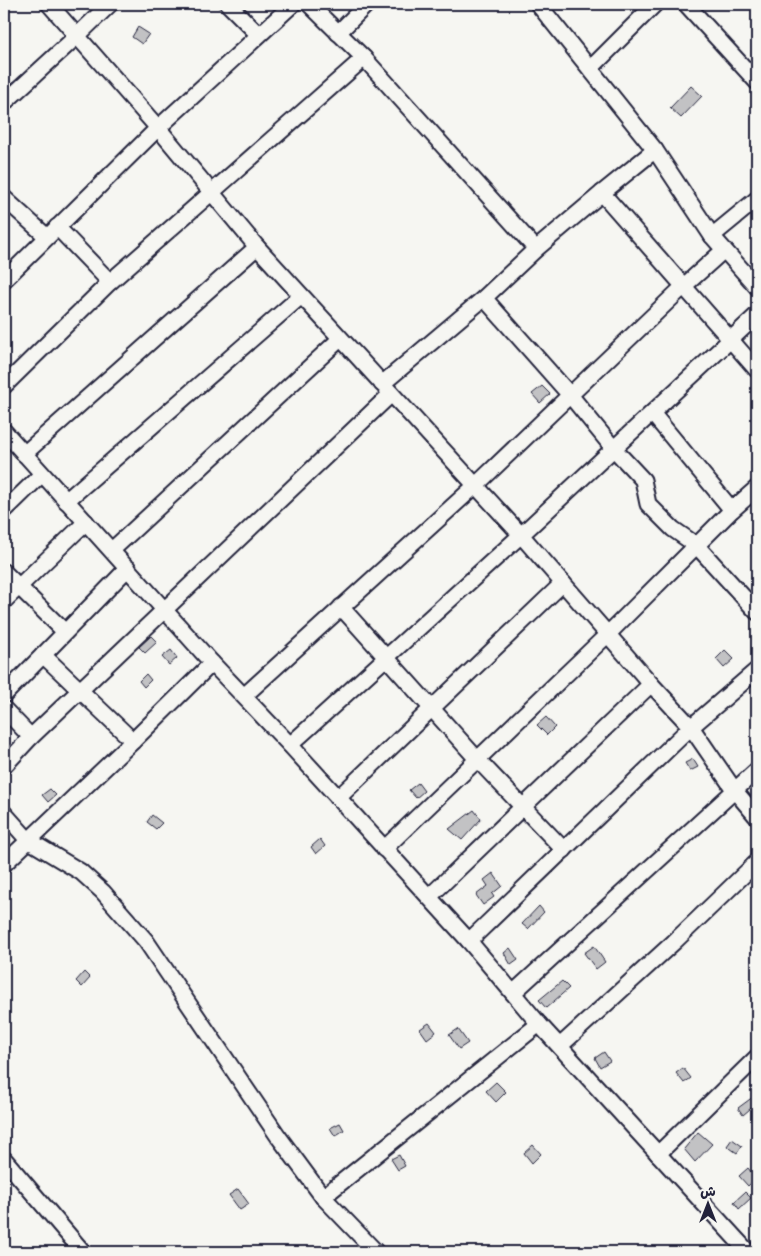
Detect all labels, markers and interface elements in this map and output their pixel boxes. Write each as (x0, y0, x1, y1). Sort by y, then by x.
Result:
north arrow (684, 1178, 734, 1228)
text: ش (700, 1183, 716, 1200)

